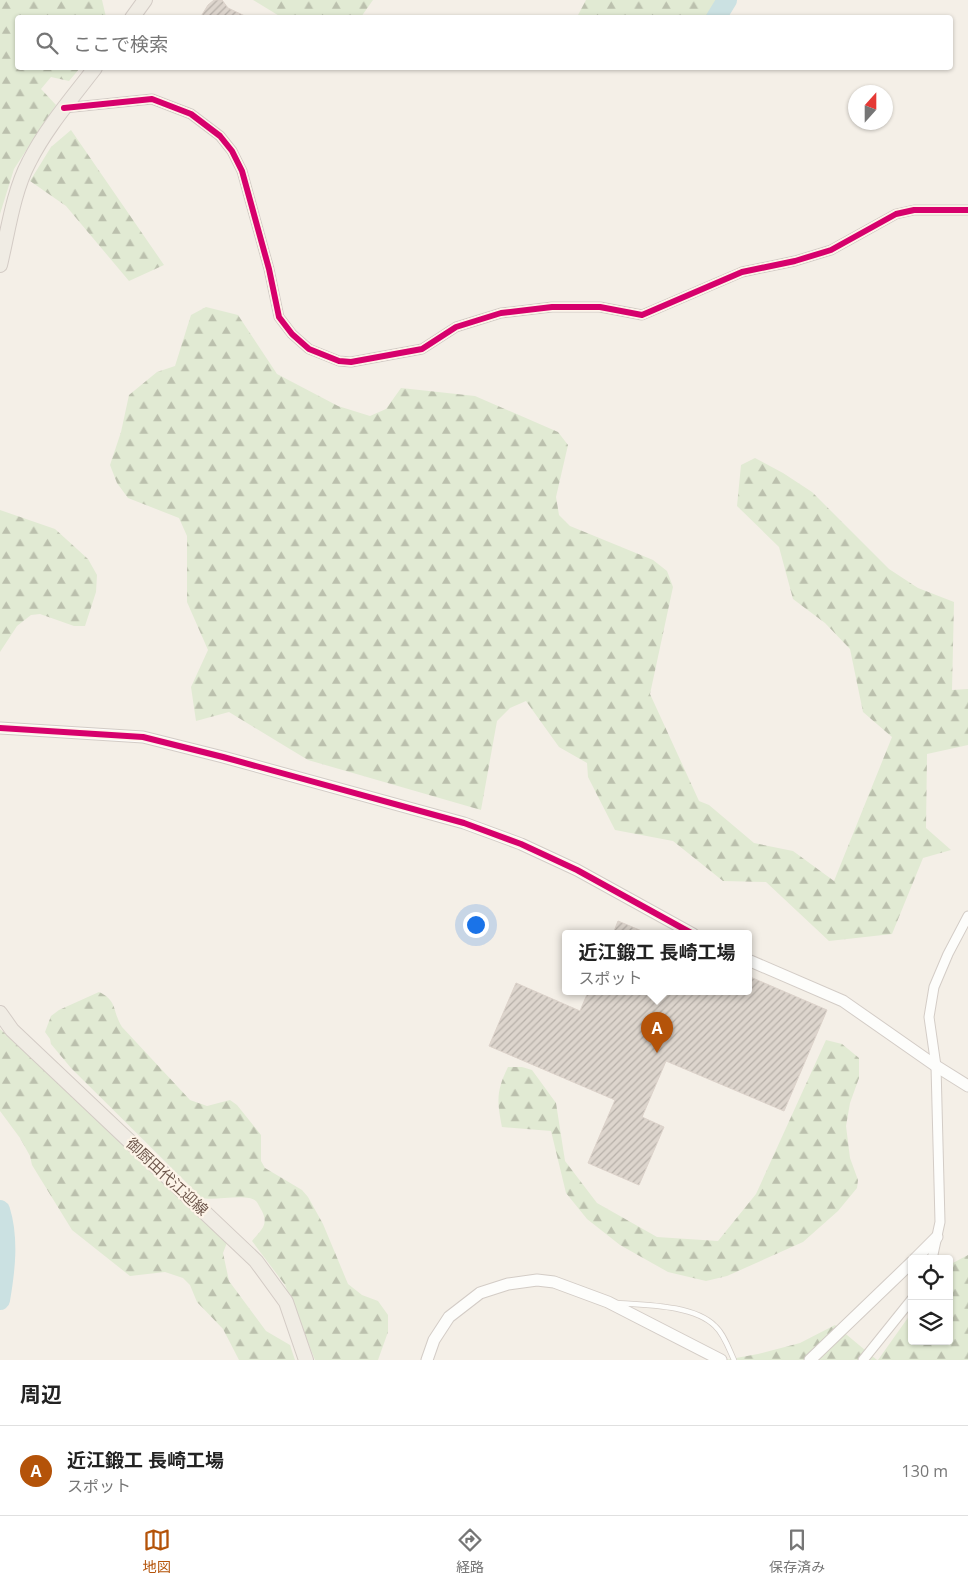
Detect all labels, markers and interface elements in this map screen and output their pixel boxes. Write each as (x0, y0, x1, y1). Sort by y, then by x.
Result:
search box (15, 15, 953, 70)
icon: search (33, 29, 61, 57)
text: ここで検索 (73, 31, 168, 57)
north arrow (848, 85, 893, 130)
your location (463, 912, 489, 938)
popup (562, 930, 752, 995)
text: 近江鍛工 長崎工場 (579, 939, 735, 965)
text: スポット (579, 967, 643, 989)
pin: A (641, 1012, 673, 1053)
street label: 御厨田代江迎線 (122, 1133, 213, 1219)
map controls (908, 1255, 953, 1345)
button: locate (908, 1255, 953, 1300)
button: layers (908, 1300, 953, 1345)
text: 周辺 (20, 1380, 62, 1408)
text: 近江鍛工 長崎工場 (67, 1447, 224, 1473)
text: A (30, 1460, 42, 1482)
text: 130 m (902, 1460, 948, 1482)
text: スポット (67, 1475, 131, 1497)
tab: 地図 (143, 1526, 171, 1576)
tab: 経路 (456, 1526, 484, 1576)
tab: 保存済み (769, 1526, 825, 1576)

